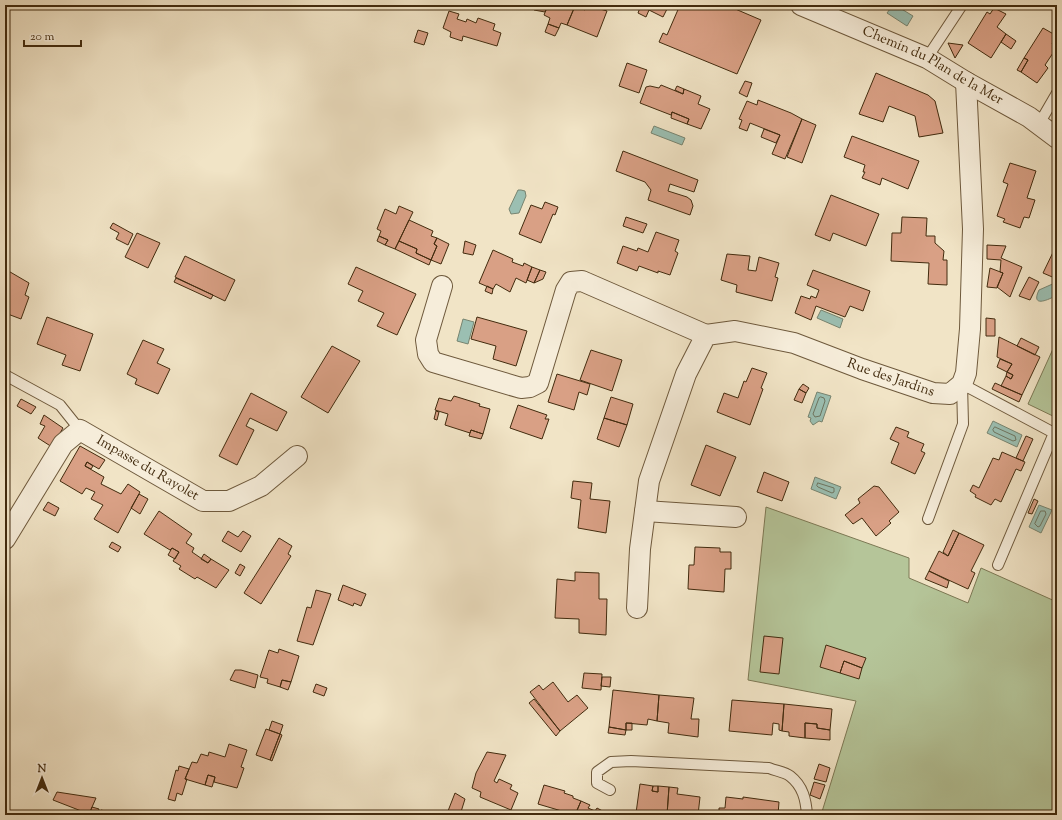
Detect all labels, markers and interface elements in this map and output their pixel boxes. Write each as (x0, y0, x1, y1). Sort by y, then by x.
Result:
scale bar (24, 22, 81, 48)
street label: Chemin du Plan de la Mer (859, 22, 1007, 111)
text: 20 m (30, 28, 55, 46)
street label: Rue des Jardins (844, 354, 937, 403)
street label: Impasse du Rayolet (92, 431, 202, 506)
north arrow (22, 758, 62, 798)
text: N (37, 761, 47, 777)

